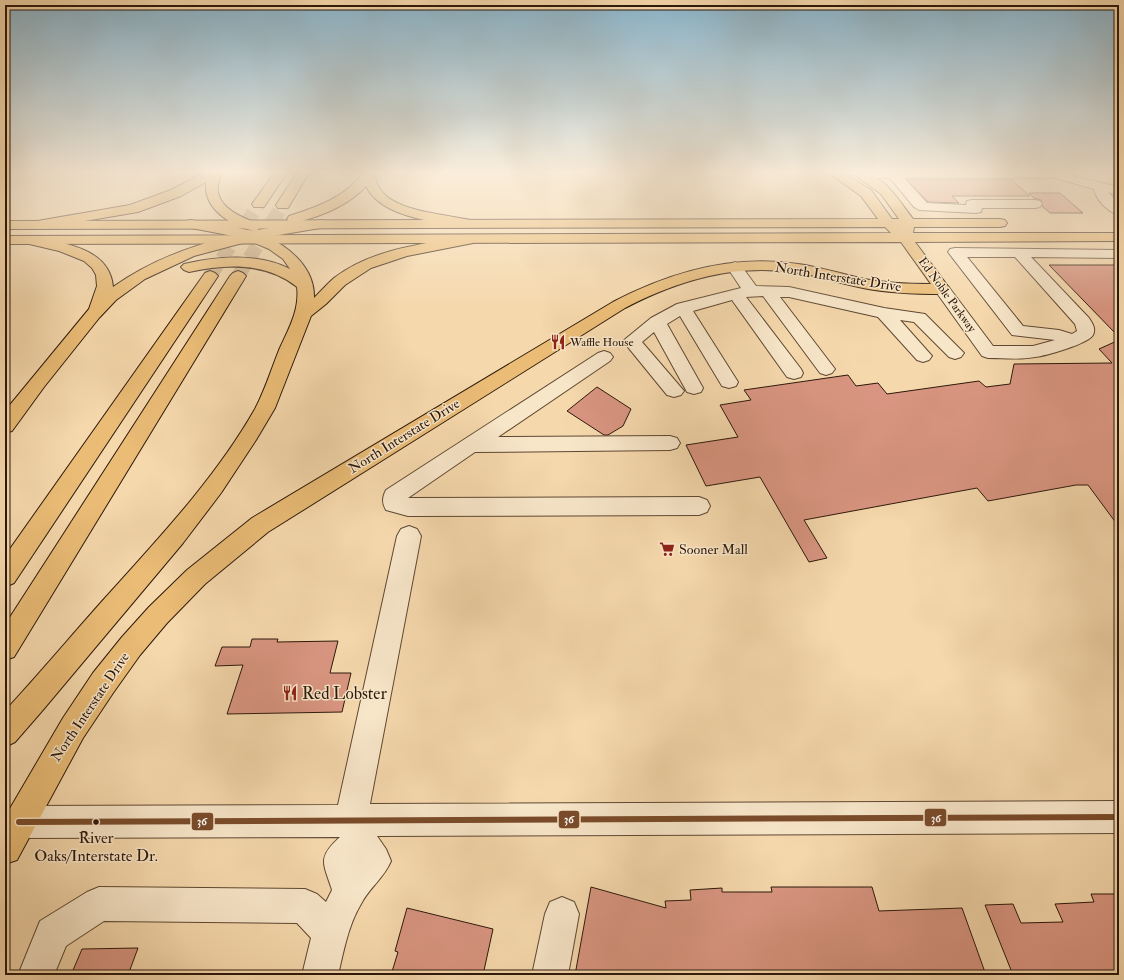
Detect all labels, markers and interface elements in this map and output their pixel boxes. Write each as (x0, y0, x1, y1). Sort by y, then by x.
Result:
street label: Ed Noble Parkway (915, 255, 980, 336)
street label: North Interstate Drive (774, 259, 903, 295)
restaurant icon: Waffle House (549, 333, 567, 351)
place label: Waffle House (569, 335, 633, 350)
street label: North Interstate Drive (345, 395, 463, 477)
supermarket icon: Sooner Mall (658, 540, 676, 558)
place label: Sooner Mall (679, 541, 748, 558)
street label: North Interstate Drive (47, 649, 133, 765)
place label: Red Lobster (302, 683, 387, 704)
restaurant icon: Red Lobster (281, 684, 299, 702)
line badge: 36 (924, 808, 947, 827)
line badge: 36 (558, 810, 580, 829)
line badge: 36 (191, 812, 214, 831)
text: 36 (931, 812, 942, 825)
text: 36 (564, 813, 575, 826)
text: 36 (197, 815, 208, 828)
marker: River Oaks/Interstate Dr. (91, 817, 101, 827)
place label: River Oaks/Interstate Dr. (34, 828, 158, 866)

